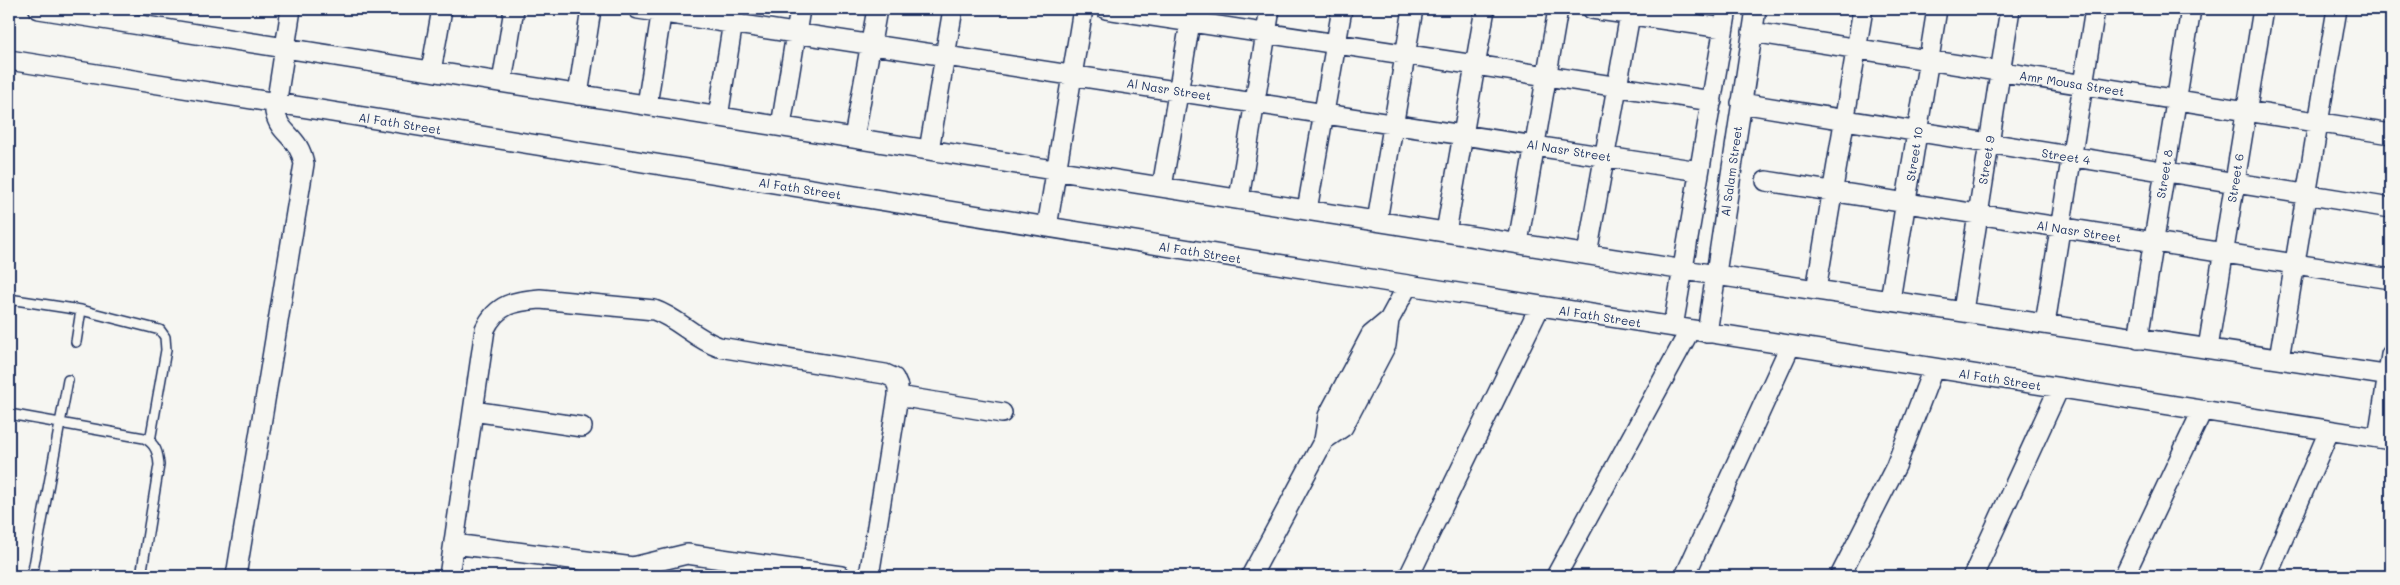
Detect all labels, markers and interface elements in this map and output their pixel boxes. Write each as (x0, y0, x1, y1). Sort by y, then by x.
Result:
street label: Amr Mousa Street (2018, 67, 2126, 99)
street label: Al Nasr Street (1126, 74, 1212, 104)
street label: Al Fath Street (358, 109, 442, 137)
street label: Al Salam Street (1717, 125, 1745, 217)
street label: Street 10 (1902, 125, 1926, 182)
street label: Street 9 (1974, 134, 1998, 186)
street label: Al Nasr Street (1526, 135, 1612, 165)
street label: Street 4 (2041, 144, 2091, 168)
street label: Street 8 (2152, 148, 2176, 200)
street label: Street 6 (2223, 152, 2247, 204)
street label: Al Fath Street (758, 174, 842, 202)
street label: Al Nasr Street (2036, 216, 2122, 246)
street label: Al Fath Street (1158, 238, 1242, 266)
street label: Al Fath Street (1558, 302, 1642, 330)
street label: Al Fath Street (1958, 365, 2042, 393)

